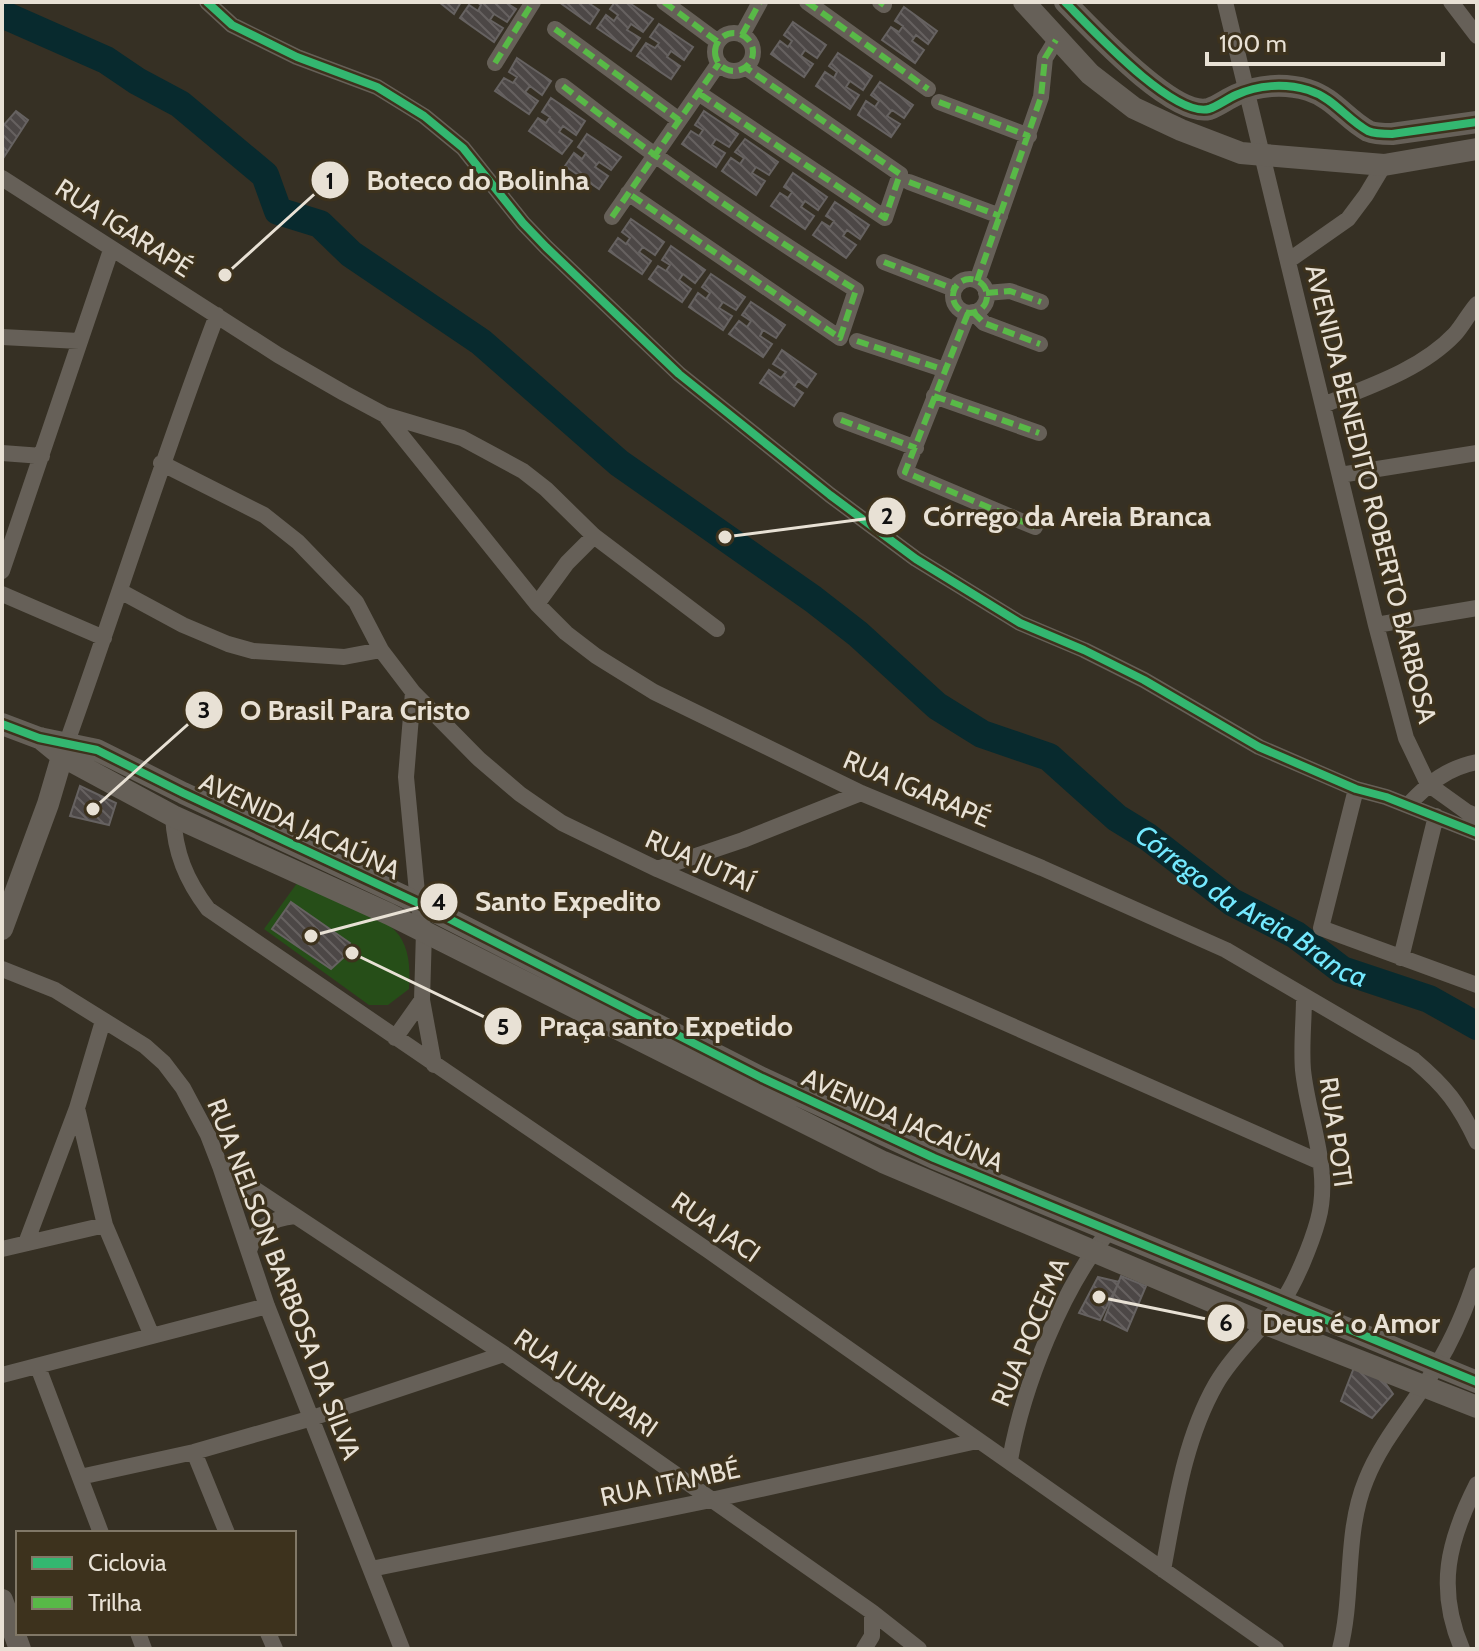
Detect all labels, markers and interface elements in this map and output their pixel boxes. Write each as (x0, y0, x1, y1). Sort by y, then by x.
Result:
scale bar (1207, 16, 1443, 66)
text: 100 m (1219, 29, 1287, 58)
callout: Boteco do Bolinha (310, 154, 605, 206)
text: Boteco do Bolinha (367, 163, 590, 197)
text: 1 (326, 166, 334, 195)
street label: RUA IGARAPÉ (49, 172, 199, 284)
street label: AVENIDA BENEDITO ROBERTO BARBOSA (1298, 261, 1444, 727)
callout: Córrego da Areia Branca (867, 490, 1227, 542)
text: Córrego da Areia Branca (923, 499, 1211, 533)
text: 2 (881, 501, 893, 530)
callout: O Brasil Para Cristo (184, 684, 486, 736)
text: O Brasil Para Cristo (240, 693, 470, 727)
text: 3 (198, 695, 210, 724)
street label: RUA IGARAPÉ (838, 744, 996, 834)
street label: AVENIDA JACAÚNA (195, 766, 405, 886)
water label: Córrego da Areia Branca (1130, 817, 1371, 994)
street label: RUA JUTAÍ (640, 823, 760, 899)
callout: Santo Expedito (419, 876, 677, 928)
text: Santo Expedito (475, 884, 661, 918)
text: 4 (432, 887, 446, 916)
callout: Praça santo Expetido (483, 1000, 809, 1052)
text: Praça santo Expetido (539, 1009, 793, 1043)
text: 5 (497, 1012, 509, 1041)
street label: AVENIDA JACAÚNA (797, 1061, 1009, 1179)
street label: RUA POTI (1312, 1075, 1360, 1189)
street label: RUA NELSON BARBOSA DA SILVA (200, 1094, 368, 1464)
street label: RUA JACI (665, 1185, 767, 1269)
street label: RUA POCEMA (984, 1253, 1076, 1411)
callout: Deus é o Amor (1206, 1297, 1456, 1349)
text: Deus é o Amor (1262, 1306, 1441, 1340)
text: 6 (1219, 1308, 1233, 1337)
street label: RUA JURUPARI (508, 1322, 664, 1444)
street label: RUA ITAMBÉ (597, 1453, 743, 1513)
legend (16, 1531, 296, 1635)
text: Ciclovia (88, 1548, 167, 1577)
text: Trilha (88, 1588, 142, 1617)

